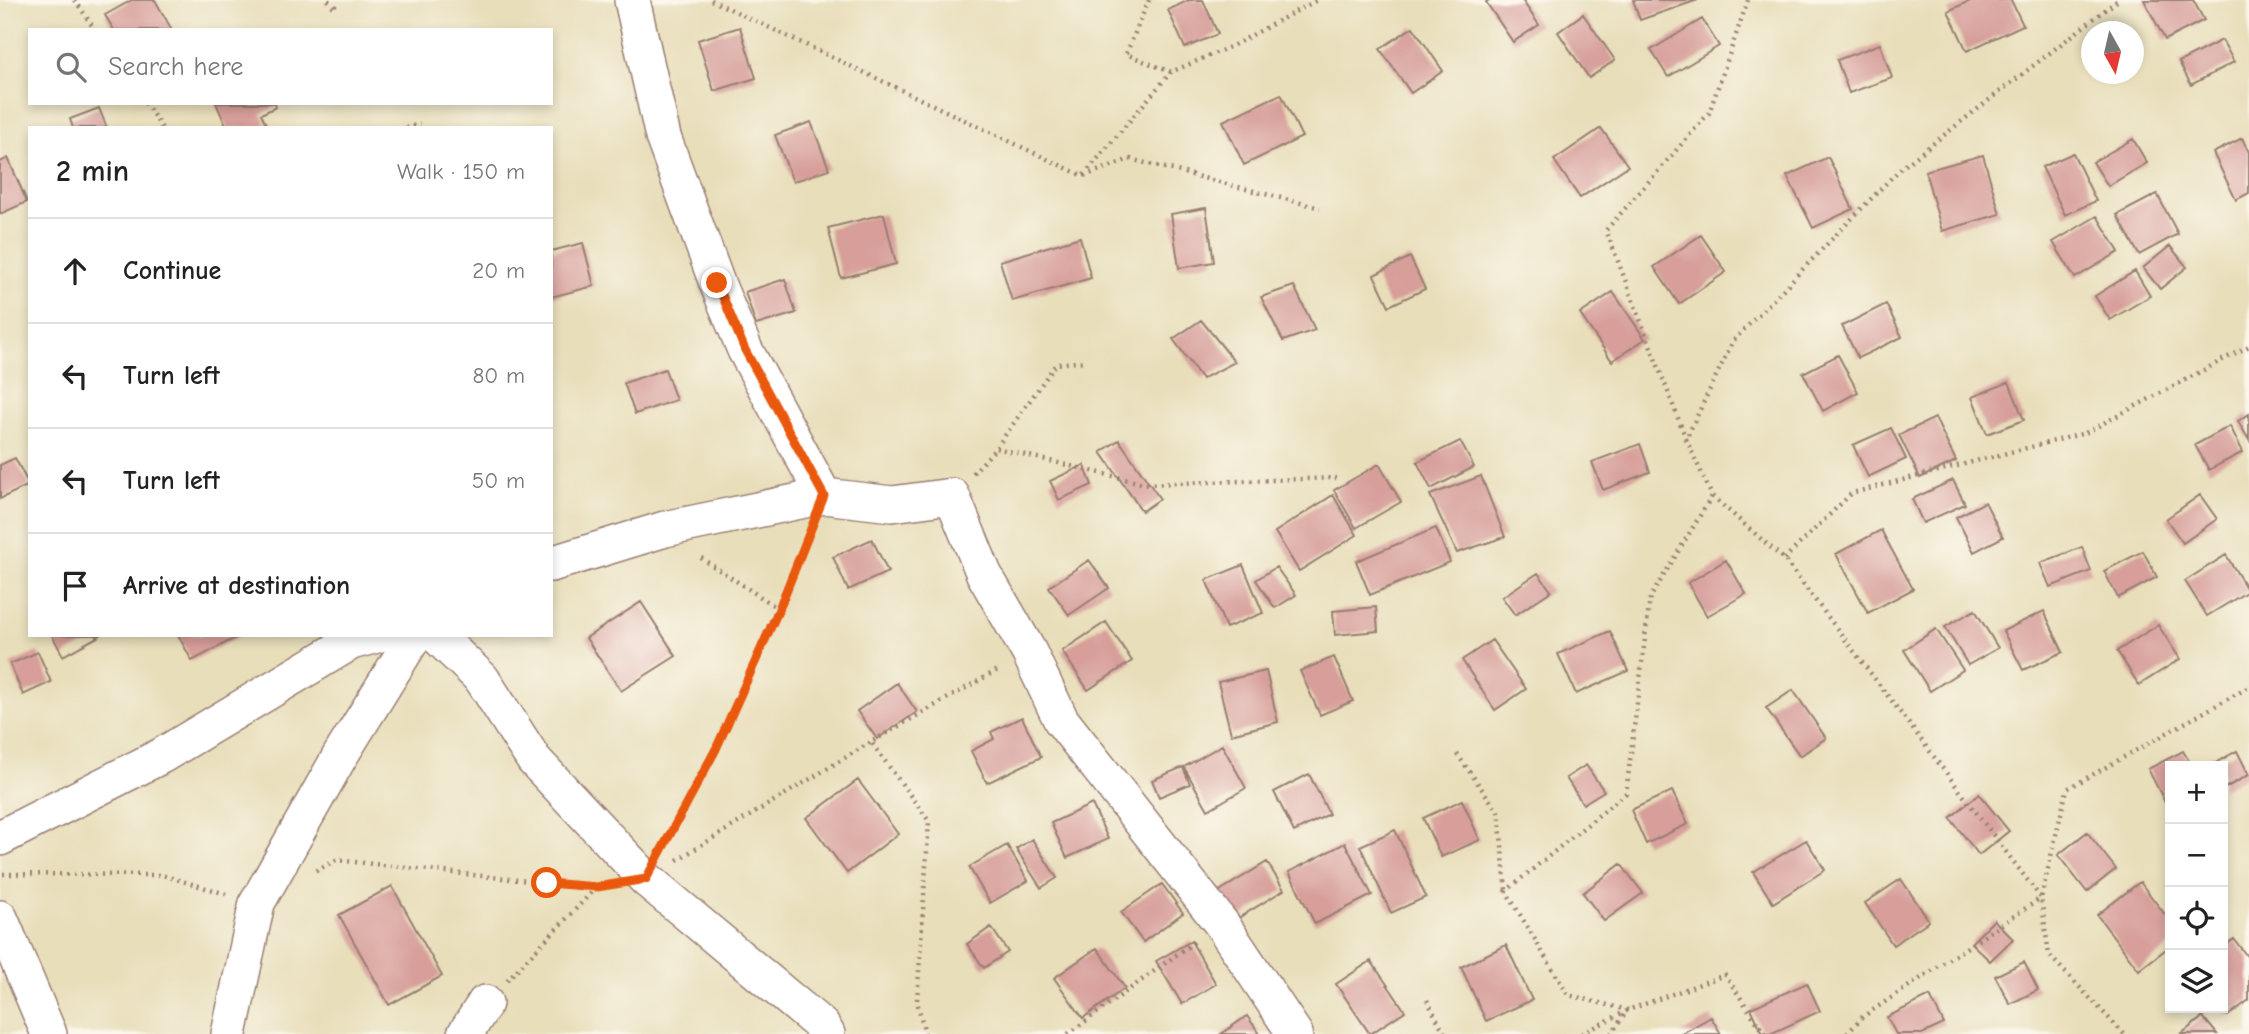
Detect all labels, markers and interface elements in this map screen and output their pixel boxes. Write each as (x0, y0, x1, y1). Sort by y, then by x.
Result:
north arrow (2081, 21, 2144, 84)
search box (28, 28, 553, 105)
icon: search (52, 48, 90, 86)
text: Search here (108, 52, 243, 82)
text: 2 min (56, 154, 129, 189)
text: Walk · 150 m (397, 158, 525, 185)
icon: ahead (56, 252, 94, 290)
text: Continue (123, 256, 221, 286)
text: 20 m (472, 257, 525, 284)
route end (701, 267, 732, 298)
icon: left (56, 357, 94, 395)
text: Turn left (123, 361, 220, 391)
text: 80 m (472, 362, 525, 389)
icon: left (56, 462, 94, 500)
text: Turn left (123, 466, 220, 496)
text: 50 m (472, 467, 525, 494)
icon: arrive (56, 567, 94, 605)
text: Arrive at destination (123, 571, 350, 601)
map controls (2165, 761, 2228, 1013)
button: + (2165, 761, 2228, 824)
button: − (2165, 824, 2228, 887)
route start (531, 867, 562, 898)
button: locate (2165, 887, 2228, 950)
button: layers (2165, 950, 2228, 1013)

